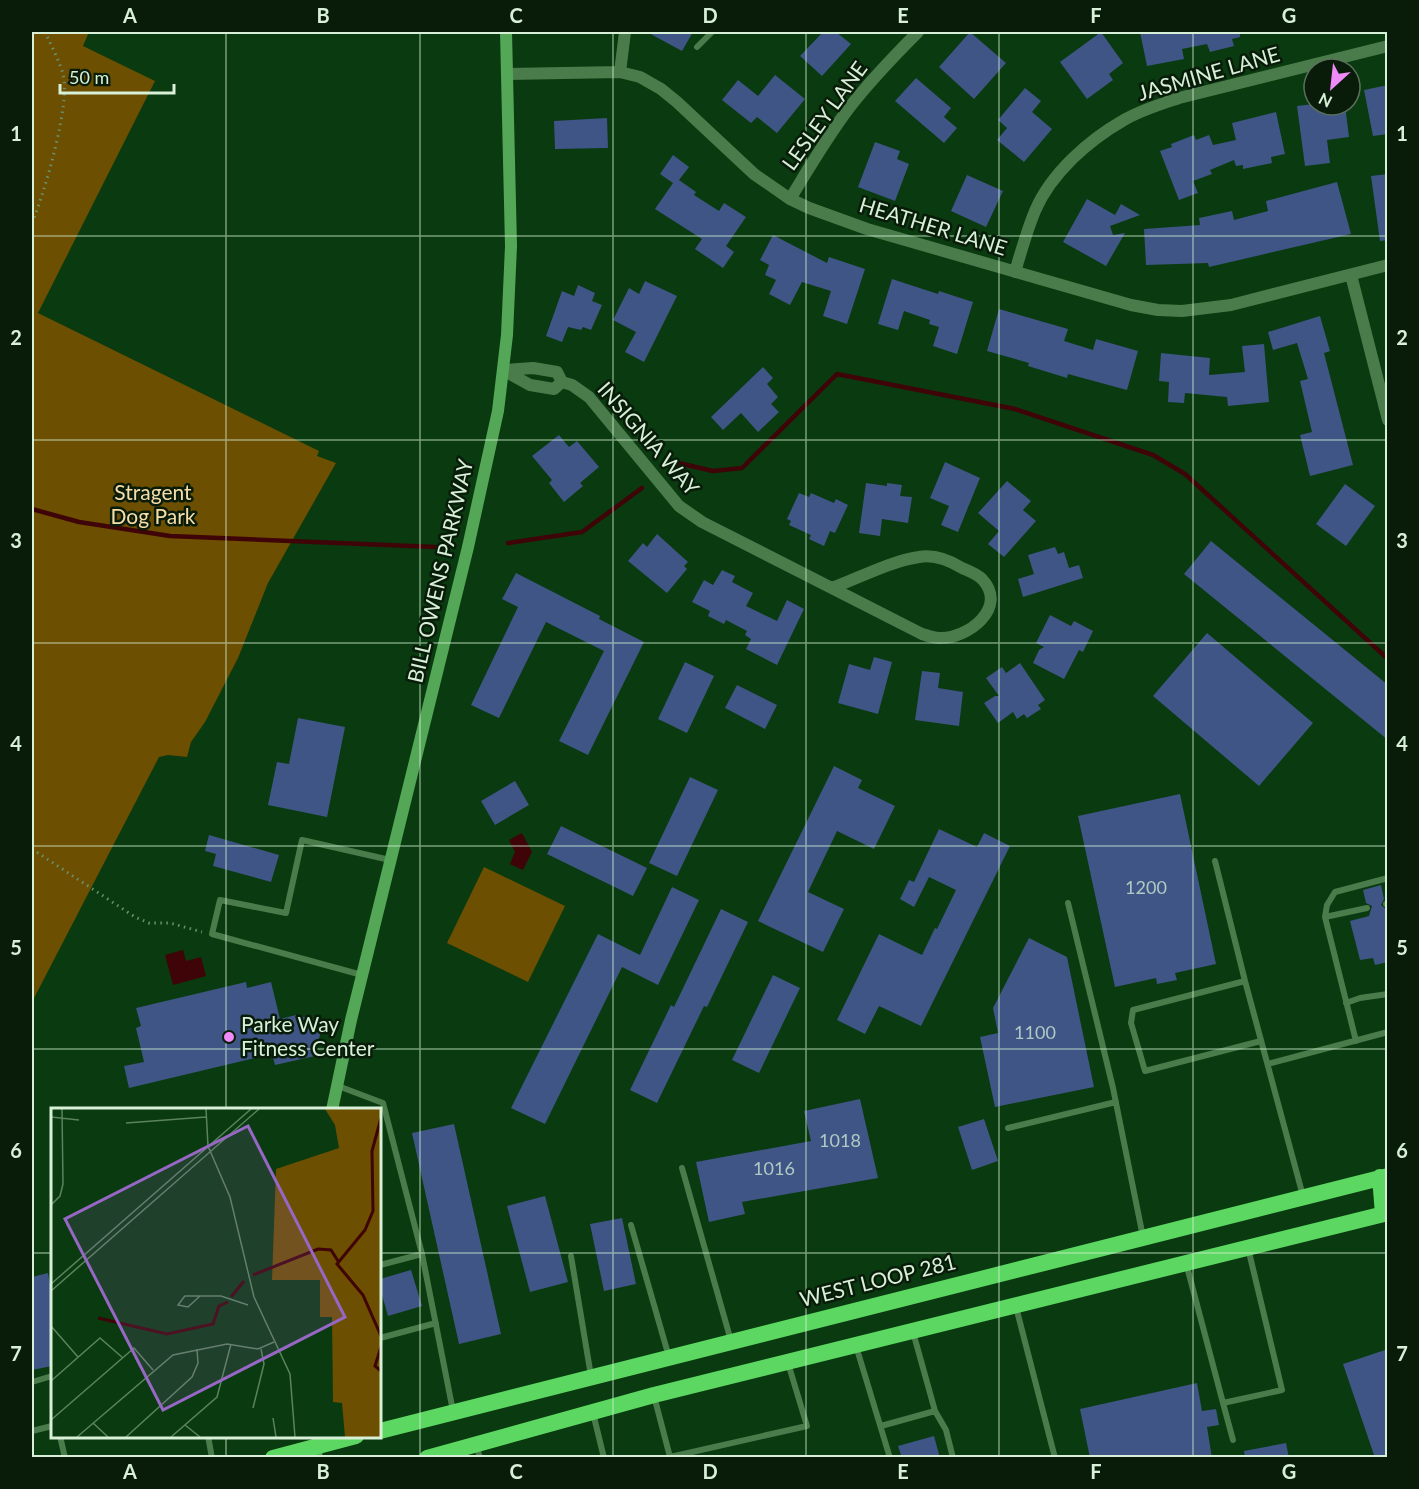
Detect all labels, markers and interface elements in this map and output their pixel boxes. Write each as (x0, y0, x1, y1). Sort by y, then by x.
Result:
text: A (122, 3, 137, 27)
text: B (316, 3, 330, 27)
text: C (509, 3, 523, 27)
text: D (702, 3, 718, 27)
text: E (897, 3, 909, 27)
text: F (1090, 3, 1102, 27)
text: G (1282, 3, 1296, 27)
street label: JASMINE LANE (1135, 40, 1282, 105)
street label: LESLEY LANE (776, 56, 872, 174)
scale bar (60, 57, 174, 95)
north arrow (1302, 57, 1362, 117)
text: 50 m (69, 66, 109, 88)
text: N (1315, 90, 1335, 112)
text: 1 (10, 121, 22, 145)
text: 1 (1396, 121, 1408, 145)
street label: HEATHER LANE (857, 191, 1010, 260)
text: 2 (10, 325, 22, 349)
text: 2 (1396, 325, 1408, 349)
street label: INSIGNIA WAY (593, 376, 706, 500)
street label: BILL OWENS PARKWAY (402, 456, 478, 685)
park label: Stragent Dog Park (111, 479, 196, 528)
text: 3 (10, 528, 22, 552)
text: 3 (1396, 528, 1408, 552)
text: 4 (10, 731, 22, 755)
text: 4 (1396, 731, 1408, 755)
house number: 1200 (1125, 876, 1167, 898)
text: 5 (10, 935, 22, 959)
text: 5 (1396, 935, 1408, 959)
place label: Parke Way Fitness Center (241, 1011, 375, 1060)
house number: 1100 (1014, 1021, 1056, 1043)
marker: Parke Way Fitness Center (222, 1030, 236, 1044)
inset map (51, 1108, 381, 1438)
house number: 1018 (819, 1129, 861, 1151)
text: 6 (10, 1138, 22, 1162)
text: 6 (1396, 1138, 1408, 1162)
house number: 1016 (753, 1157, 795, 1179)
street label: WEST LOOP 281 (797, 1248, 958, 1311)
text: 7 (10, 1341, 22, 1365)
text: 7 (1396, 1341, 1408, 1365)
text: A (122, 1459, 137, 1483)
text: B (316, 1459, 330, 1483)
text: C (509, 1459, 523, 1483)
text: D (702, 1459, 718, 1483)
text: E (897, 1459, 909, 1483)
text: F (1090, 1459, 1102, 1483)
text: G (1282, 1459, 1296, 1483)

